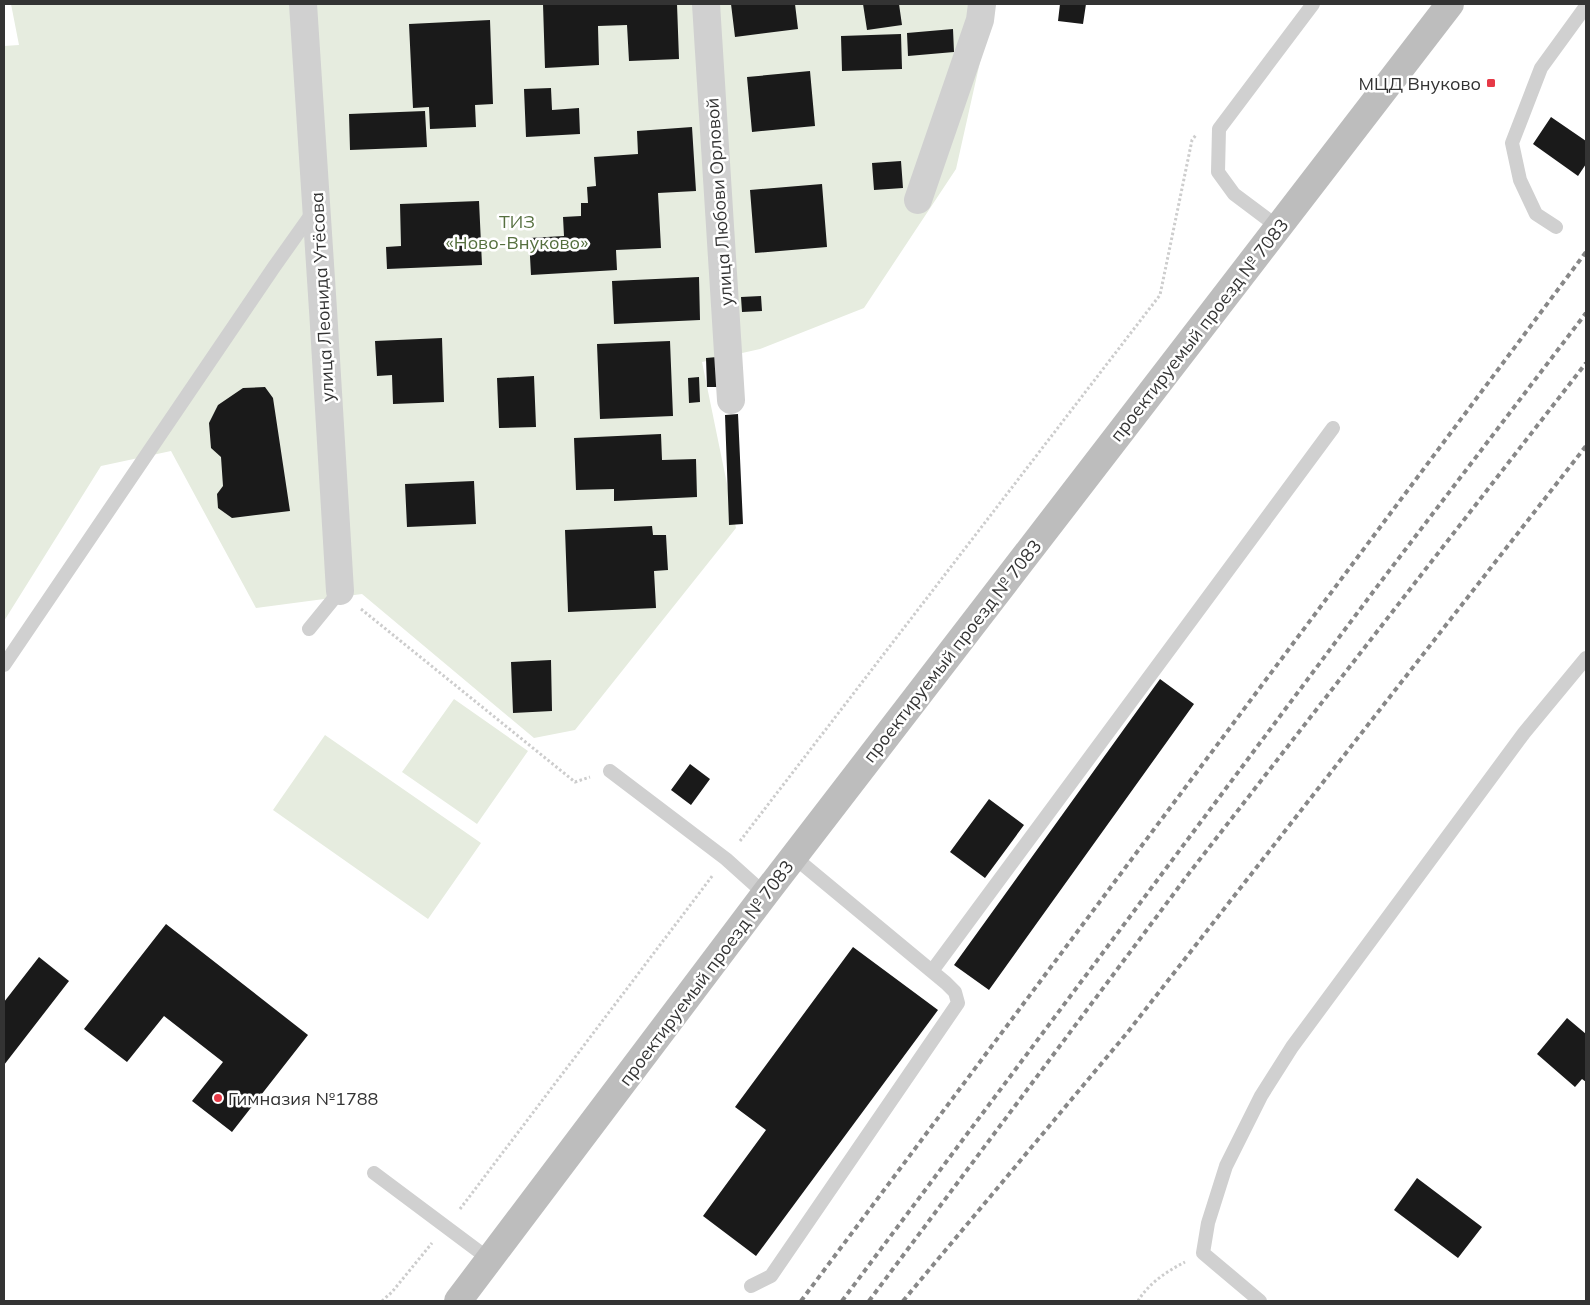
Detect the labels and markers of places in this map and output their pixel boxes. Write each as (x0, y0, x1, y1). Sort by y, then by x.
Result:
place label: МЦД Внуково (1359, 72, 1481, 95)
marker: МЦД Внуково (1485, 77, 1497, 89)
place label: Гимназия №1788 (228, 1087, 378, 1110)
marker: Гимназия №1788 (212, 1092, 224, 1104)

